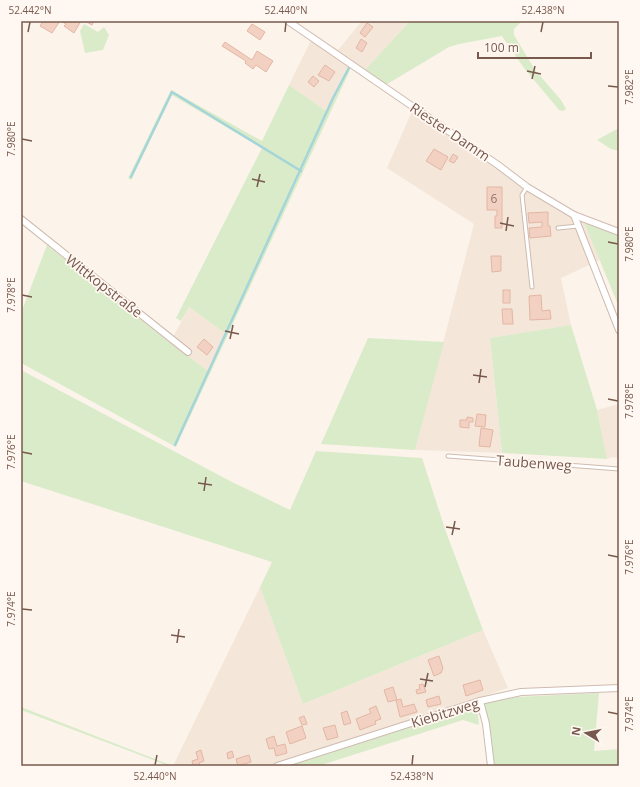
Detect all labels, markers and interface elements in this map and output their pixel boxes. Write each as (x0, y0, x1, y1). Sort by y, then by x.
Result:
text: 52.442°N (8, 3, 52, 17)
text: 52.440°N (264, 3, 308, 17)
text: 52.438°N (521, 3, 565, 17)
scale bar (478, 34, 591, 60)
text: 100 m (484, 39, 519, 56)
text: 7.982°E (622, 69, 636, 105)
street label: Riester Damm (407, 98, 494, 165)
text: 7.980°E (4, 121, 18, 157)
house number: 6 (491, 190, 498, 207)
text: 7.980°E (622, 226, 636, 262)
street label: Wittkopstraße (62, 250, 147, 322)
text: 7.978°E (4, 277, 18, 313)
text: 7.978°E (622, 383, 636, 419)
text: 7.976°E (4, 434, 18, 470)
street label: Taubenweg (496, 450, 573, 475)
text: 7.976°E (622, 539, 636, 575)
text: 7.974°E (4, 591, 18, 627)
street label: Kiebitzweg (409, 693, 481, 732)
text: 7.974°E (622, 696, 636, 732)
north arrow (566, 713, 606, 753)
text: N (567, 725, 584, 737)
text: 52.440°N (133, 769, 177, 783)
text: 52.438°N (390, 769, 434, 783)

